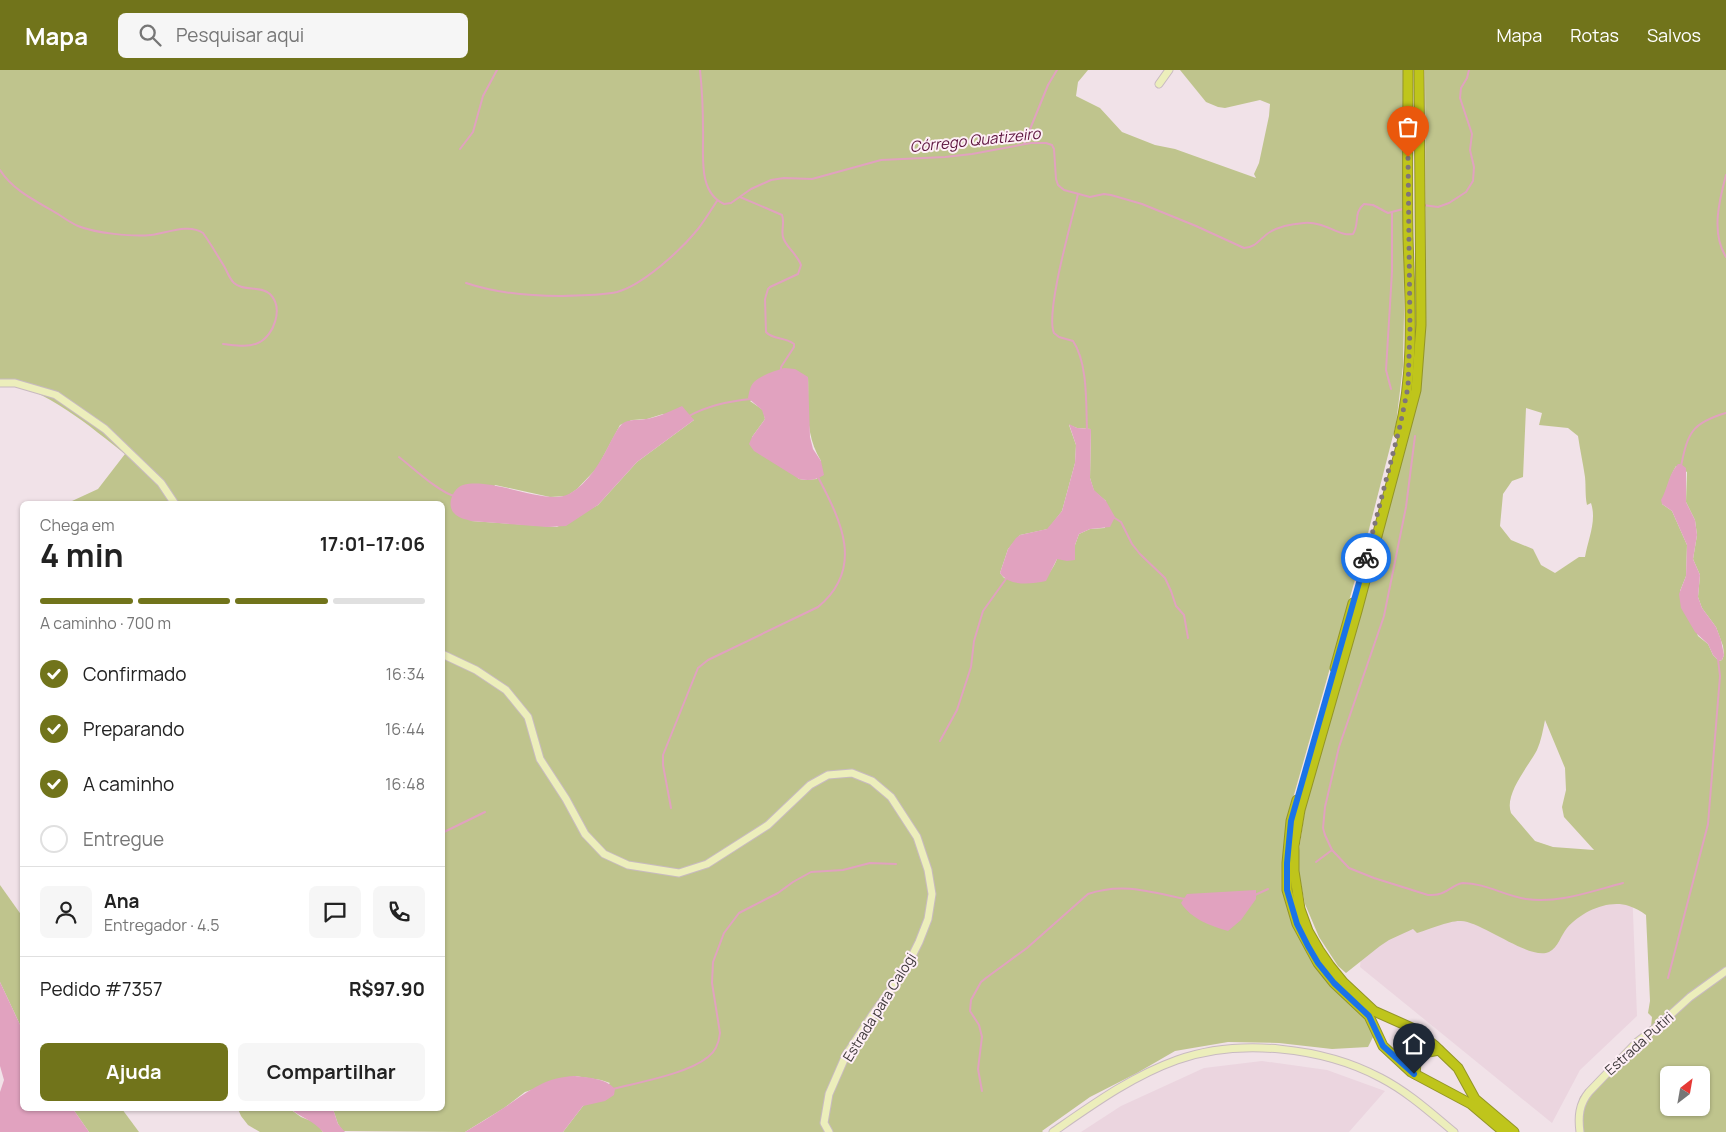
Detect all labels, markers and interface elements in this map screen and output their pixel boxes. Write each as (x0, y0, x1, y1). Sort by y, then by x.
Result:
search box (118, 13, 468, 58)
text: Mapa (25, 19, 88, 52)
icon: search (136, 21, 164, 49)
text: Pesquisar aqui (176, 22, 304, 48)
text: Mapa (1496, 23, 1542, 47)
text: Rotas (1570, 23, 1619, 47)
text: Salvos (1647, 23, 1701, 47)
pin (1387, 106, 1429, 157)
icon: bag (1394, 113, 1422, 141)
water label: Córrego Quatizeiro (909, 123, 1042, 157)
text: Chega em (40, 514, 115, 536)
text: 17:01–17:06 (320, 531, 425, 557)
text: 4 min (40, 533, 124, 577)
courier (1341, 533, 1391, 583)
icon: bike (1352, 544, 1380, 572)
text: A caminho · 700 m (40, 612, 171, 634)
icon: check (40, 660, 68, 688)
text: Confirmado (83, 661, 187, 687)
text: 16:34 (386, 663, 425, 685)
icon: check (40, 715, 68, 743)
text: Preparando (83, 716, 185, 742)
text: 16:44 (385, 718, 425, 740)
icon: check (40, 770, 68, 798)
text: A caminho (83, 771, 174, 797)
text: 16:48 (385, 773, 425, 795)
text: Entregue (83, 826, 164, 852)
button: person (40, 886, 92, 938)
button: chat (309, 886, 361, 938)
button: phone (373, 886, 425, 938)
text: Ana (104, 888, 140, 914)
text: Entregador · 4.5 (104, 914, 220, 936)
street label: Estrada para Calogi (838, 949, 920, 1065)
text: Pedido #7357 (40, 976, 163, 1002)
text: R$97.90 (349, 976, 425, 1002)
street label: Estrada Putiri (1601, 1007, 1677, 1079)
pin (1393, 1023, 1435, 1074)
icon: home (1400, 1030, 1428, 1058)
button: Ajuda (40, 1043, 228, 1101)
button: Compartilhar (238, 1043, 425, 1101)
north arrow (1660, 1066, 1710, 1116)
map controls (1660, 1066, 1710, 1116)

